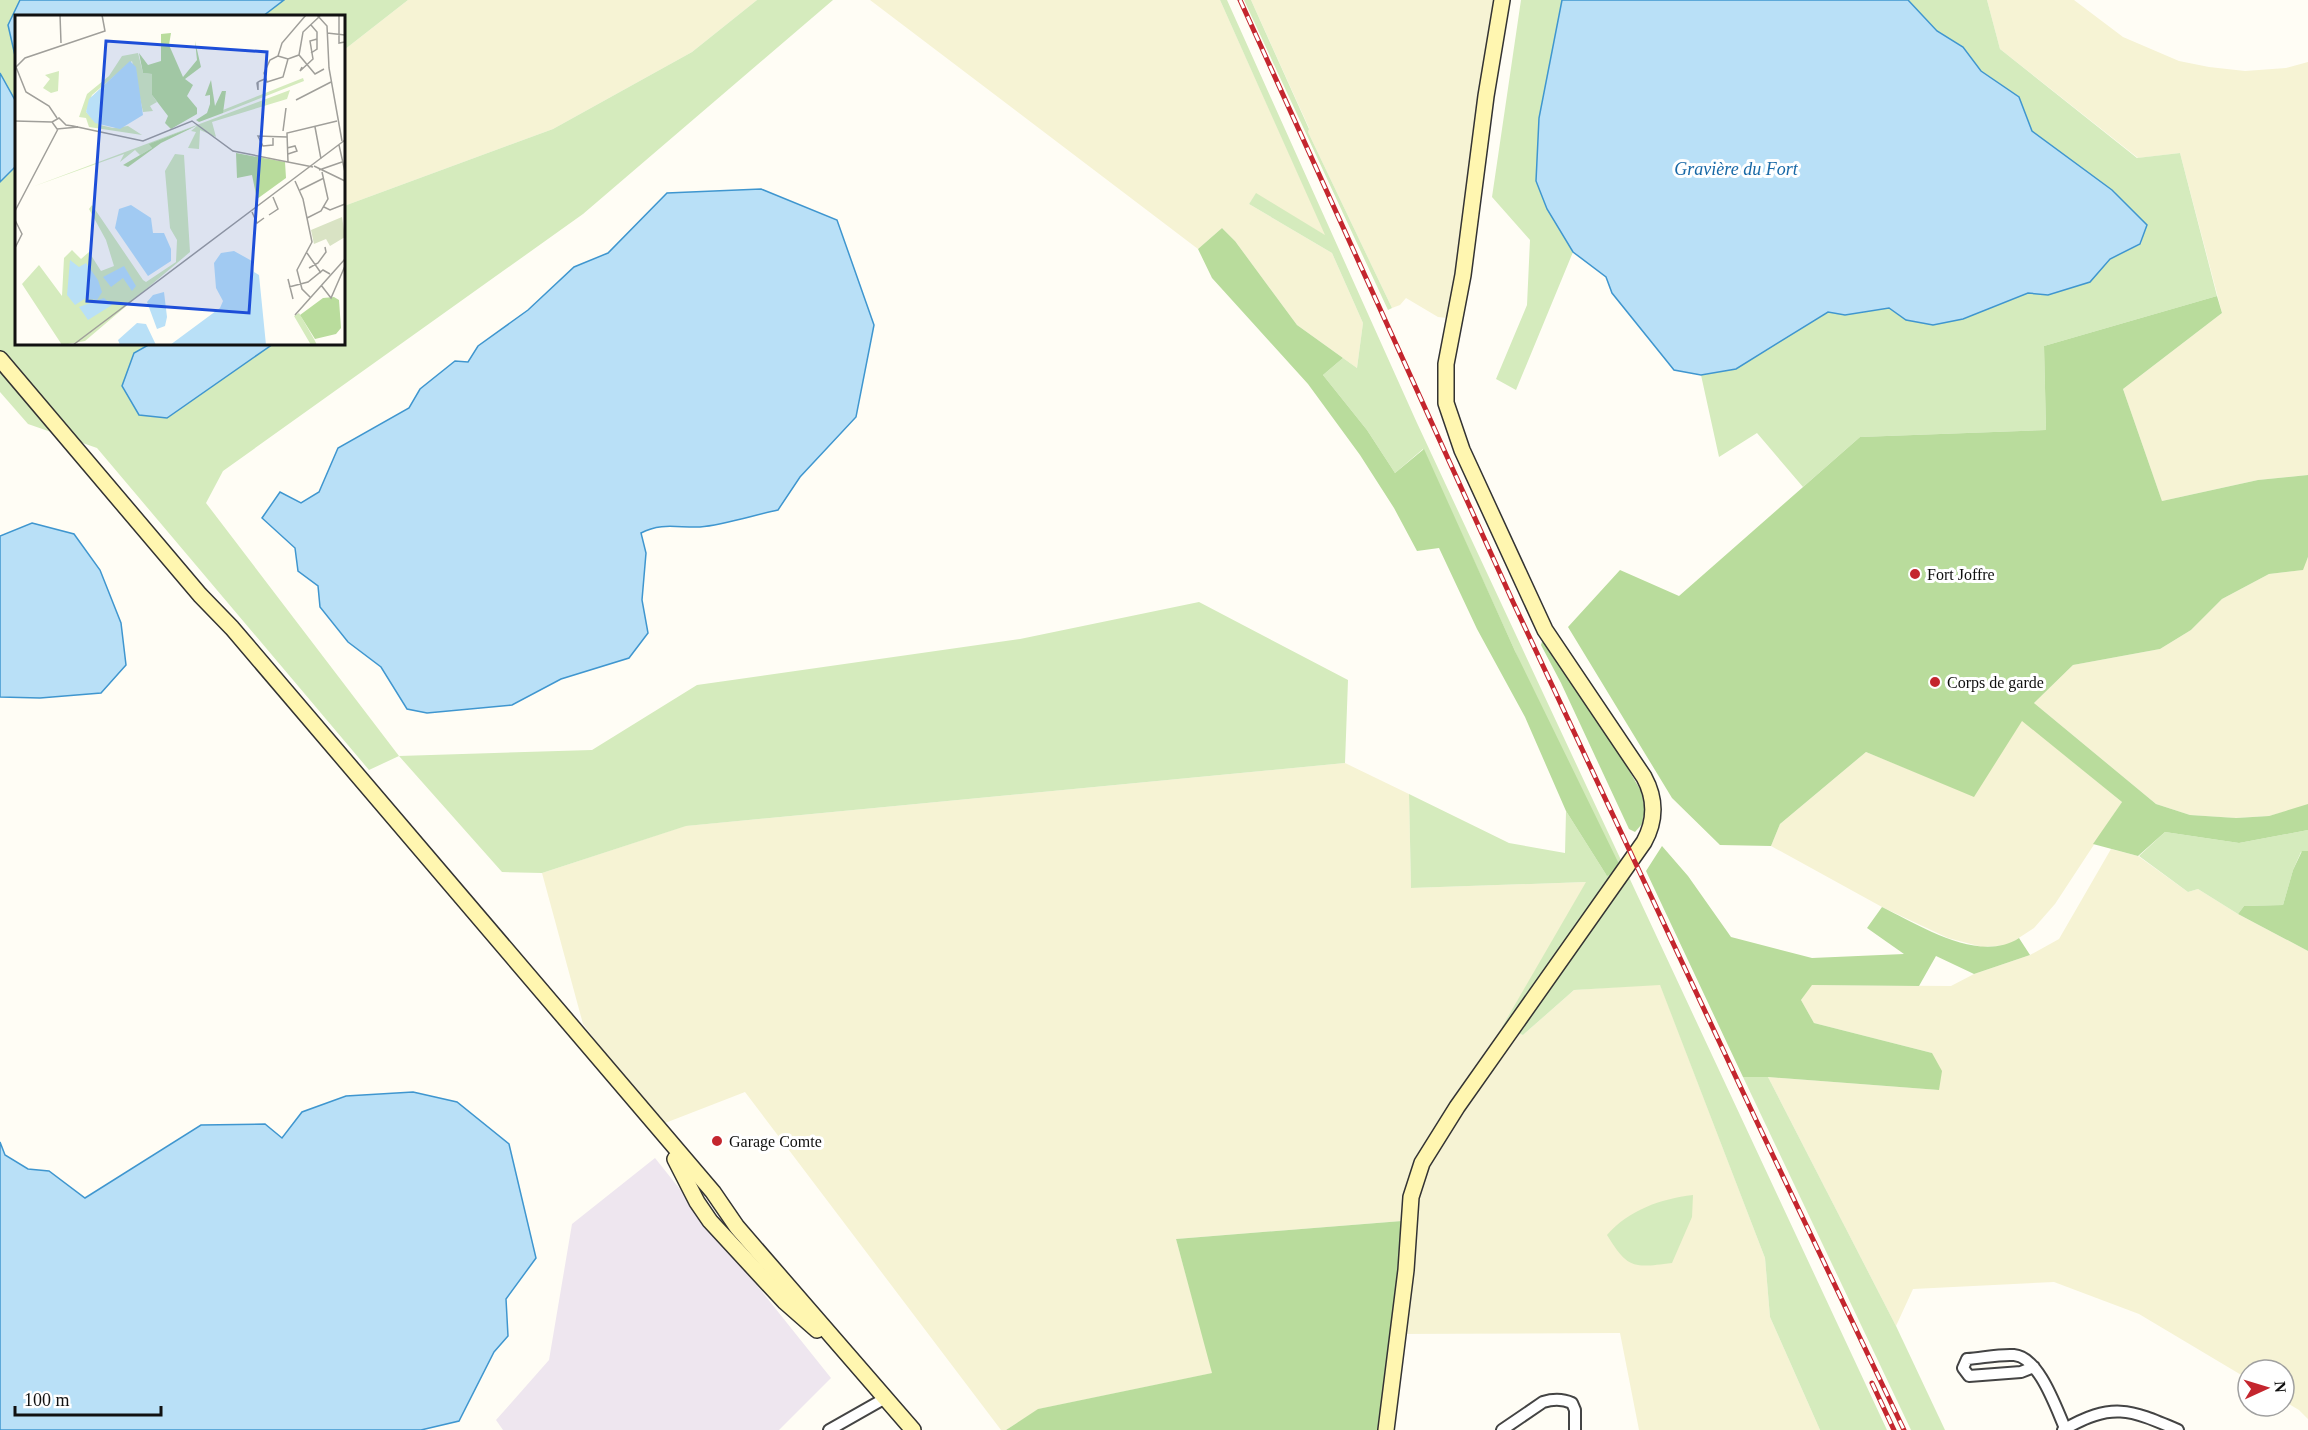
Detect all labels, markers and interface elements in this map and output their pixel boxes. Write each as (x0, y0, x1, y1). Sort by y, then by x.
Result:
inset map (15, 15, 345, 345)
water label: Gravière du Fort (1674, 159, 1799, 179)
place label: Fort Joffre (1927, 566, 1995, 583)
marker: Fort Joffre (1908, 567, 1922, 581)
place label: Corps de garde (1947, 674, 2044, 692)
marker: Corps de garde (1928, 675, 1942, 689)
place label: Garage Comte (729, 1133, 822, 1151)
marker: Garage Comte (710, 1134, 724, 1148)
north arrow (2236, 1358, 2296, 1418)
scale bar (15, 1379, 160, 1417)
text: N (2272, 1381, 2289, 1394)
text: 100 m (24, 1390, 70, 1410)

